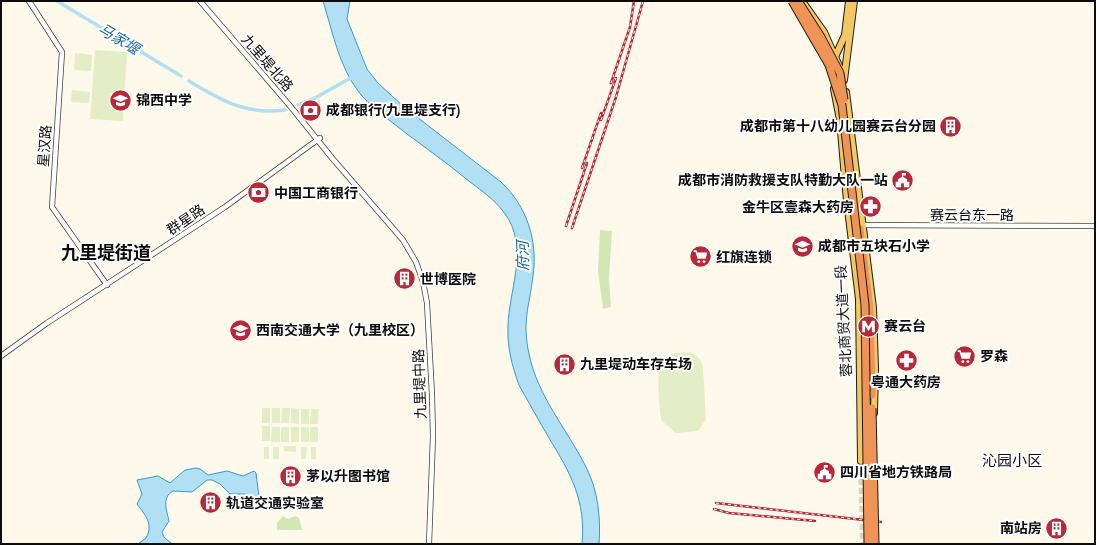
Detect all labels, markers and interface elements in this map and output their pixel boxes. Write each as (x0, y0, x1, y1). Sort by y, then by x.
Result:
water label: 马家堰 (95, 20, 145, 60)
street label: 九里堤北路 (238, 31, 296, 95)
school or university icon: 锦西中学 (107, 87, 133, 113)
place label: 锦西中学 (136, 92, 192, 109)
bank icon: 成都银行(九里堤支行) (297, 97, 323, 123)
place label: 成都银行(九里堤支行) (326, 102, 460, 119)
building icon: 成都市第十八幼儿园赛云台分园 (938, 113, 964, 139)
place label: 成都市第十八幼儿园赛云台分园 (740, 118, 936, 135)
street label: 星汉路 (35, 124, 55, 168)
public building icon: 成都市消防救援支队特勤大队一站 (890, 167, 916, 193)
place label: 成都市消防救援支队特勤大队一站 (678, 172, 888, 189)
bank icon: 中国工商银行 (245, 180, 271, 206)
place label: 中国工商银行 (274, 185, 358, 202)
pharmacy icon: 金牛区壹森大药房 (857, 194, 883, 220)
place label: 金牛区壹森大药房 (742, 199, 854, 216)
street label: 群星路 (164, 201, 208, 239)
street label: 赛云台东一路 (930, 207, 1014, 224)
school or university icon: 成都市五块石小学 (790, 233, 816, 259)
water label: 府河 (514, 238, 532, 271)
place label: 成都市五块石小学 (818, 238, 930, 255)
district label: 九里堤街道 (61, 242, 151, 264)
supermarket icon: 红旗连锁 (687, 244, 713, 270)
place label: 红旗连锁 (716, 249, 772, 266)
street label: 蓉北商贸大道一段 (833, 265, 855, 377)
building icon: 世博医院 (392, 266, 418, 292)
place label: 世博医院 (420, 271, 476, 288)
metro station icon: 赛云台 (855, 313, 881, 339)
school or university icon: 西南交通大学（九里校区） (227, 317, 253, 343)
place label: 赛云台 (884, 318, 926, 335)
place label: 西南交通大学（九里校区） (256, 322, 424, 339)
supermarket icon: 罗森 (951, 343, 977, 369)
pharmacy icon: 粤通大药房 (893, 347, 919, 373)
place label: 罗森 (980, 348, 1008, 365)
street label: 九里堤中路 (410, 349, 430, 419)
building icon: 九里堤动车存车场 (552, 351, 578, 377)
place label: 九里堤动车存车场 (580, 356, 692, 373)
place label: 粤通大药房 (871, 374, 941, 391)
district label: 沁园小区 (982, 452, 1042, 470)
public building icon: 四川省地方铁路局 (811, 459, 837, 485)
building icon: 茅以升图书馆 (277, 463, 303, 489)
place label: 四川省地方铁路局 (840, 464, 952, 481)
place label: 茅以升图书馆 (306, 468, 390, 485)
building icon: 轨道交通实验室 (198, 490, 224, 516)
place label: 轨道交通实验室 (226, 495, 324, 512)
building icon: 南站房 (1044, 515, 1070, 541)
place label: 南站房 (1000, 520, 1042, 537)

